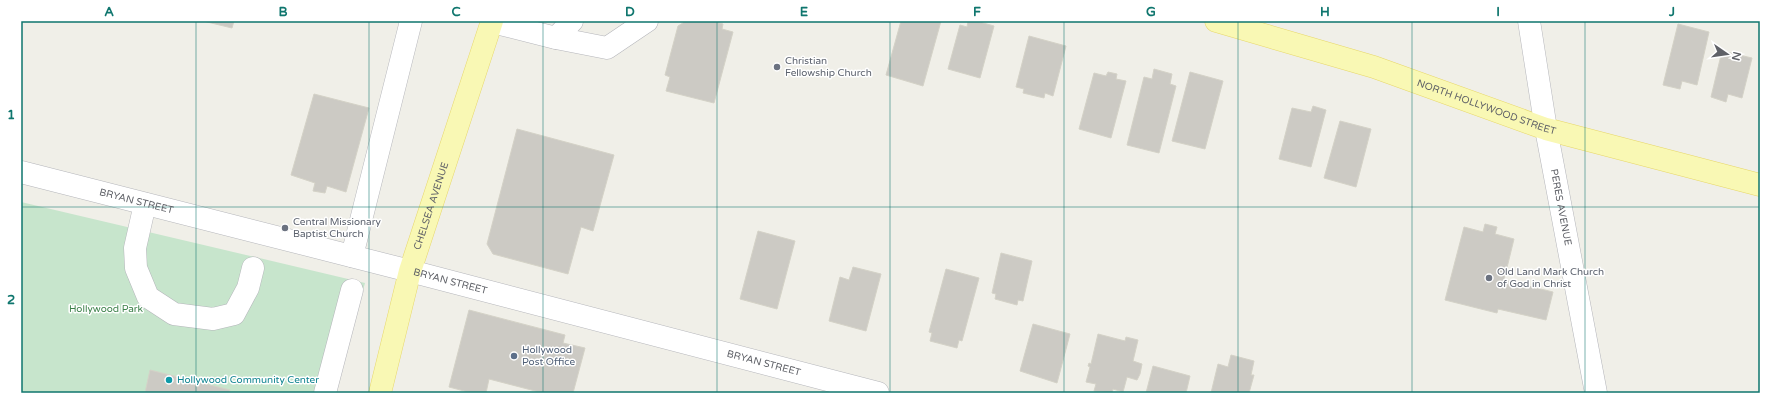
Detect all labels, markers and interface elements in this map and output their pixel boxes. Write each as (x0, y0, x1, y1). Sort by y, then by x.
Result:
text: A (104, 4, 114, 20)
text: B (278, 4, 288, 20)
text: C (451, 4, 461, 20)
text: D (625, 4, 635, 20)
text: E (800, 4, 808, 20)
text: F (973, 4, 981, 20)
text: G (1146, 4, 1156, 20)
text: H (1320, 4, 1330, 20)
text: I (1496, 4, 1500, 20)
text: J (1668, 4, 1675, 20)
north arrow (1707, 34, 1747, 74)
text: N (1729, 50, 1744, 62)
place label: Christian Fellowship Church (785, 55, 872, 79)
marker: Christian Fellowship Church (772, 62, 782, 72)
street label: NORTH HOLLYWOOD STREET (1415, 77, 1557, 137)
text: 1 (7, 107, 15, 123)
street label: CHELSEA AVENUE (411, 161, 451, 251)
street label: PERES AVENUE (1548, 168, 1574, 247)
street label: BRYAN STREET (98, 186, 175, 217)
place label: Central Missionary Baptist Church (293, 216, 382, 240)
marker: Central Missionary Baptist Church (280, 223, 290, 233)
street label: BRYAN STREET (412, 266, 488, 297)
place label: Old Land Mark Church of God in Christ (1497, 266, 1604, 290)
marker: Old Land Mark Church of God in Christ (1484, 273, 1494, 283)
text: 2 (7, 292, 15, 308)
park label: Hollywood Park (69, 303, 144, 315)
place label: Hollywood Post Office (522, 344, 576, 368)
street label: BRYAN STREET (726, 348, 802, 379)
marker: Hollywood Post Office (509, 351, 519, 361)
place label: Hollywood Community Center (177, 374, 319, 386)
marker: Hollywood Community Center (164, 375, 174, 385)

